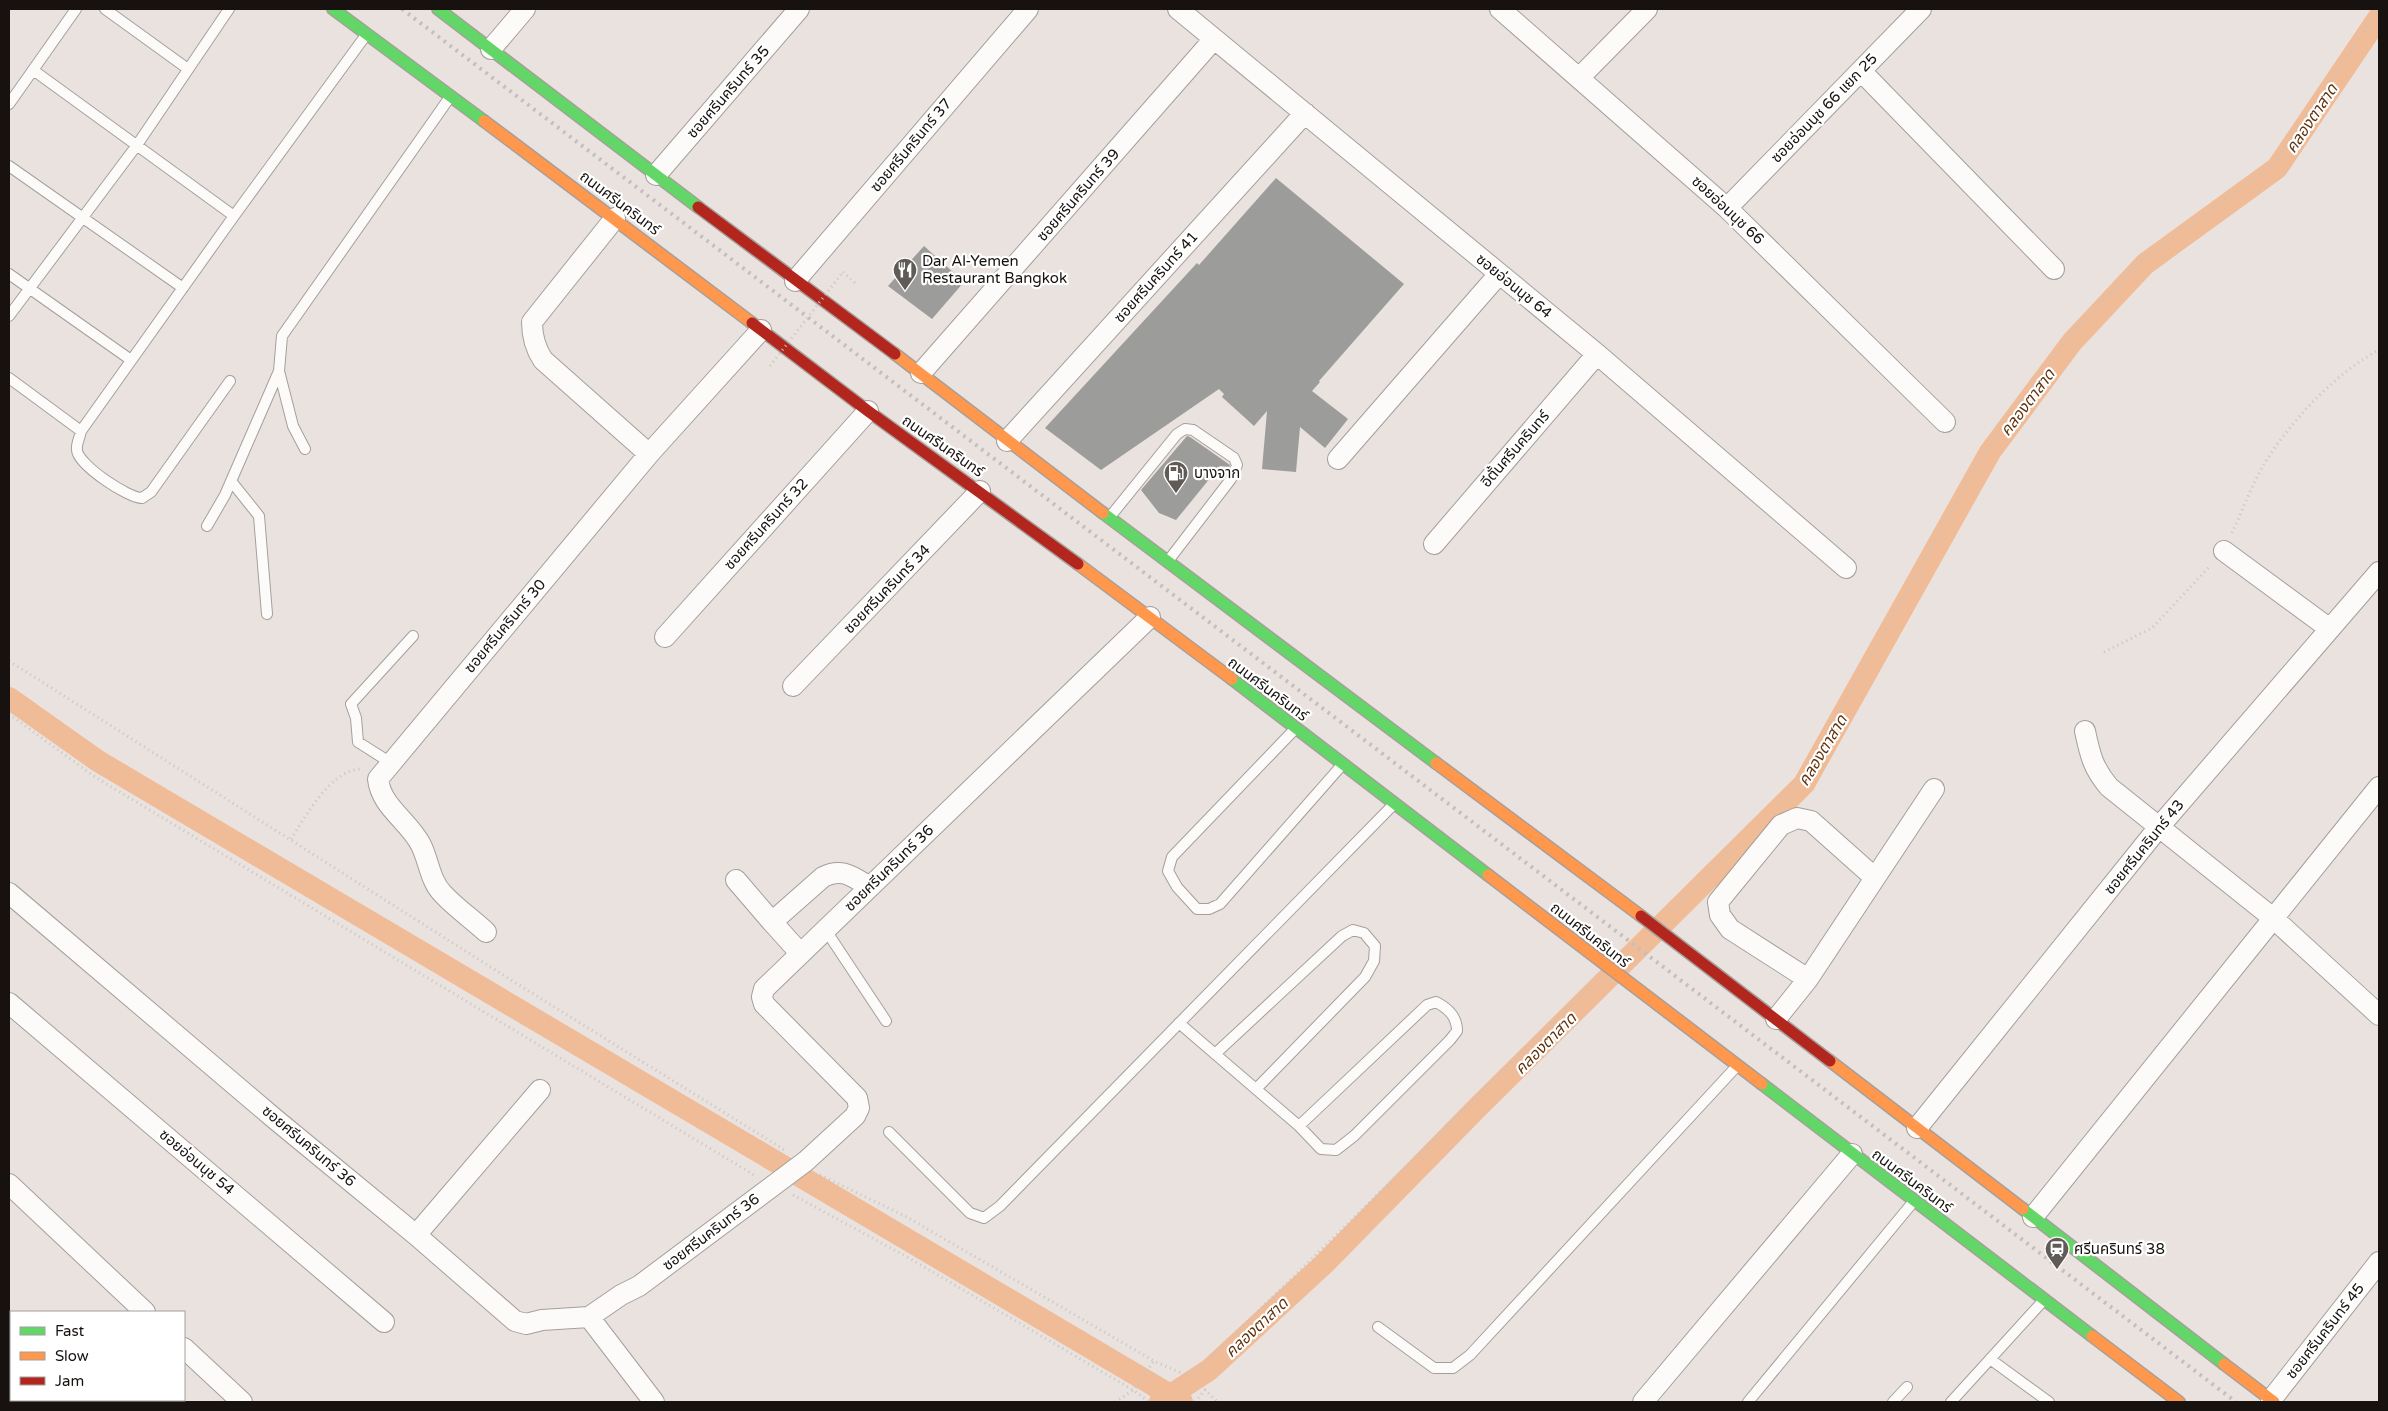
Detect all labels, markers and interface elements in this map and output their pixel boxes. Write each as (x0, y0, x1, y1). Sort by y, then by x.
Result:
street label: ซอยศรีนครินทร์ 35 (683, 42, 773, 142)
street label: ซอยอ่อนนุช 66 แยก 25 (1767, 50, 1881, 166)
water label: คลองตาสาด (2281, 79, 2343, 157)
street label: ซอยศรีนครินทร์ 37 (867, 95, 955, 195)
street label: ซอยศรีนครินทร์ 39 (1033, 145, 1123, 245)
street label: ถนนศรีนครินทร์ (576, 167, 664, 239)
street label: ซอยอ่อนนุช 66 (1688, 172, 1768, 248)
street label: ซอยศรีนครินทร์ 41 (1110, 228, 1202, 326)
street label: ซอยอ่อนนุช 64 (1472, 250, 1556, 322)
place label: Dar Al-Yemen Restaurant Bangkok (922, 252, 1067, 287)
restaurant icon: Dar Al-Yemen Restaurant Bangkok (892, 257, 918, 291)
water label: คลองตาสาด (1996, 364, 2060, 440)
street label: อีตั้นศรีนครินทร์ (1476, 406, 1554, 491)
street label: ถนนศรีนครินทร์ (899, 411, 988, 481)
fuel station icon: บางจาก (1163, 460, 1189, 494)
place label: บางจาก (1194, 464, 1240, 482)
street label: ซอยศรีนครินทร์ 32 (720, 475, 812, 573)
street label: ซอยศรีนครินทร์ 34 (840, 541, 934, 637)
street label: ซอยศรีนครินทร์ 30 (461, 576, 549, 676)
street label: ถนนศรีนครินทร์ (1224, 653, 1312, 725)
water label: คลองตาสาด (1794, 711, 1852, 789)
street label: ซอยศรีนครินทร์ 43 (2100, 796, 2188, 898)
street label: ซอยศรีนครินทร์ 36 (841, 821, 937, 915)
street label: ถนนศรีนครินทร์ (1547, 898, 1634, 972)
water label: คลองตาสาด (1511, 1008, 1581, 1079)
street label: ซอยศรีนครินทร์ 36 (259, 1102, 359, 1190)
street label: ซอยอ่อนนุช 54 (156, 1125, 238, 1199)
street label: ถนนศรีนครินทร์ (1868, 1145, 1956, 1217)
street label: ซอยศรีนครินทร์ 36 (659, 1190, 763, 1274)
station icon: ศรีนครินทร์ 38 (2044, 1236, 2070, 1270)
place label: ศรีนครินทร์ 38 (2074, 1240, 2165, 1258)
street label: ซอยศรีนครินทร์ 45 (2282, 1279, 2368, 1383)
water label: คลองตาสาด (1221, 1293, 1293, 1362)
legend (10, 1311, 185, 1401)
text: Fast (55, 1322, 85, 1340)
text: Slow (55, 1347, 89, 1365)
text: Jam (55, 1372, 84, 1390)

